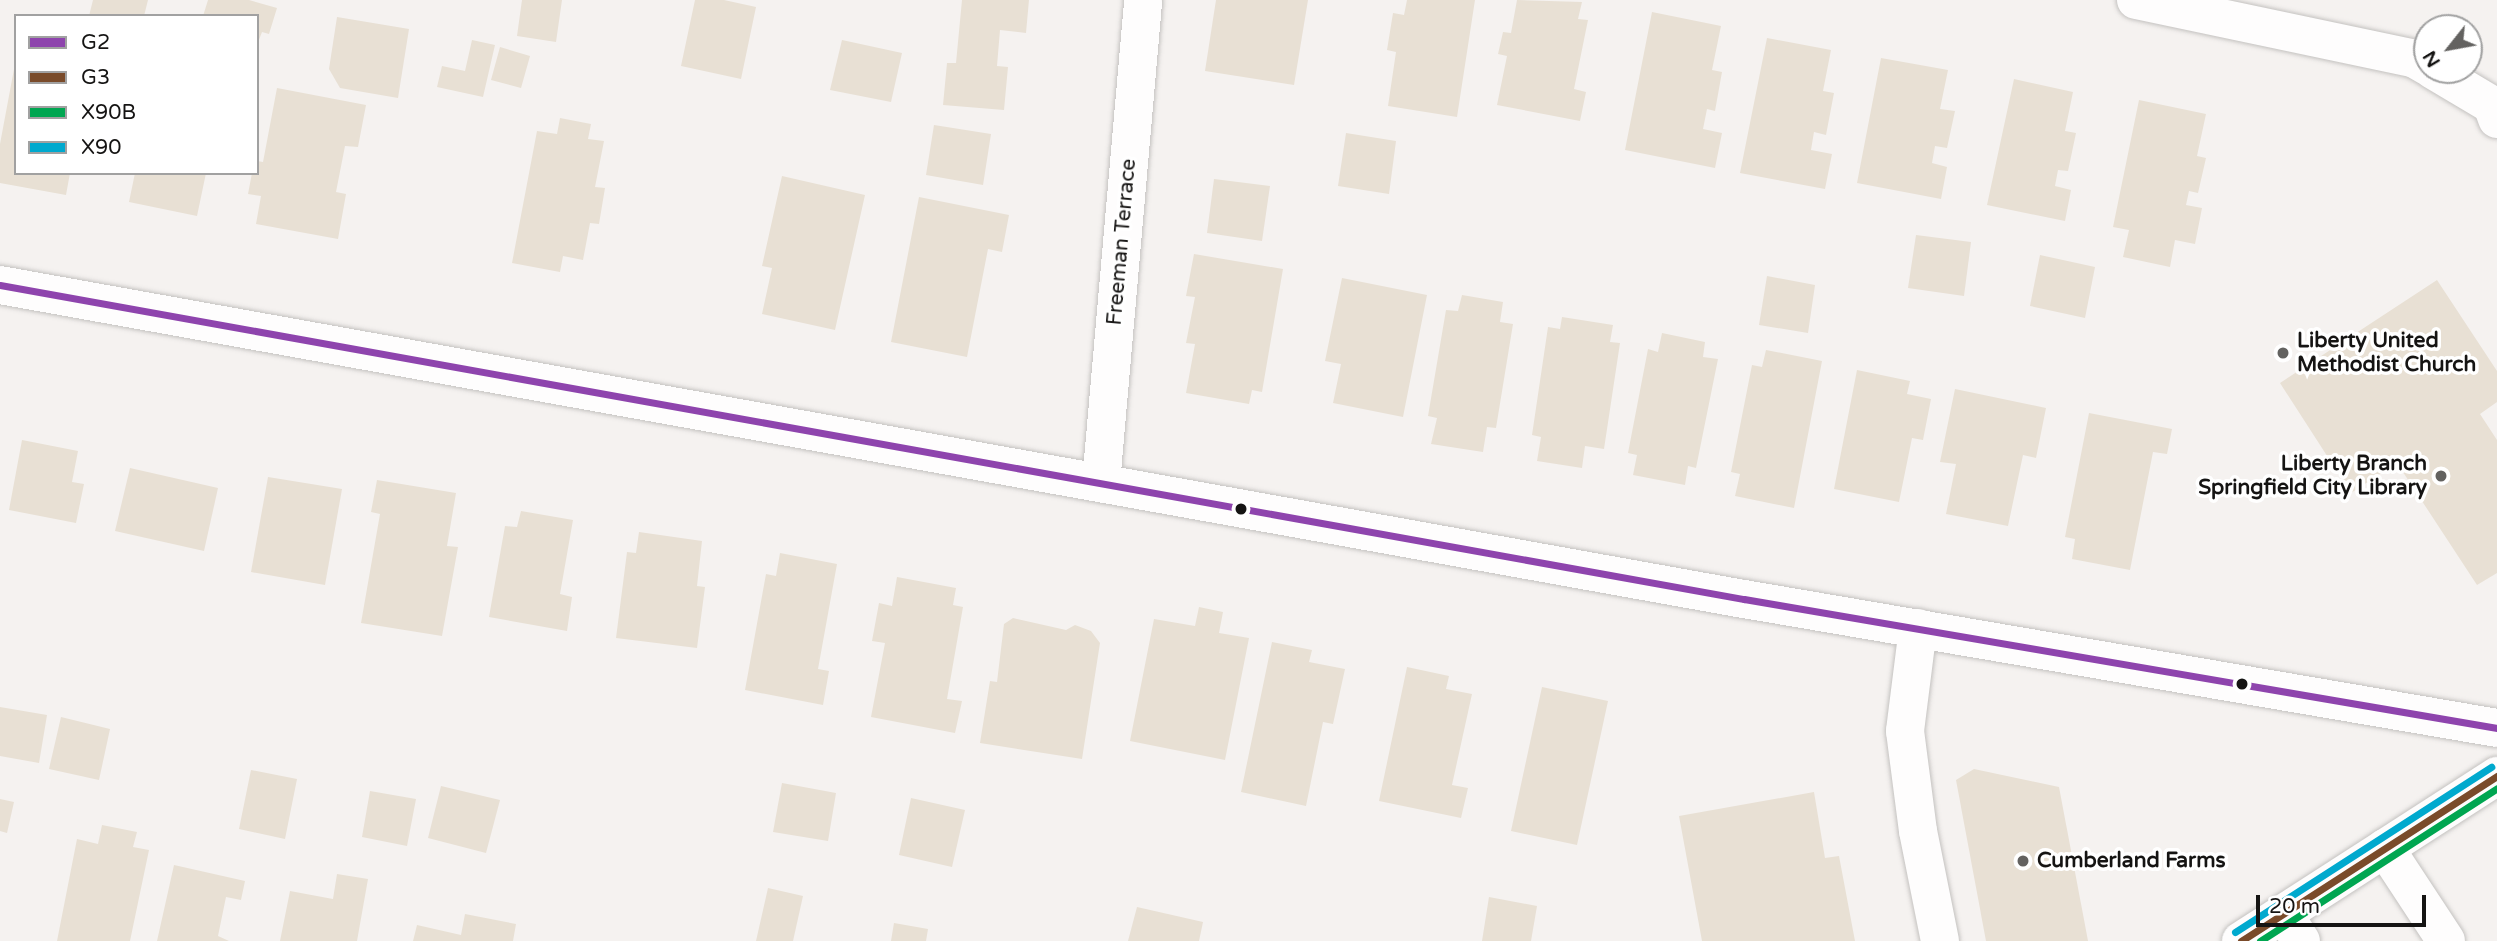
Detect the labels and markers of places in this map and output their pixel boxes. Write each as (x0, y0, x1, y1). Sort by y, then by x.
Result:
place label: Liberty United Methodist Church (2297, 328, 2476, 378)
marker: Liberty United Methodist Church (2275, 345, 2291, 361)
place label: Liberty Branch Springfield City Library (2198, 451, 2427, 501)
marker: Liberty Branch Springfield City Library (2433, 468, 2449, 484)
unlabelled marker (1234, 502, 1248, 516)
unlabelled marker (2235, 677, 2249, 691)
place label: Cumberland Farms (2037, 848, 2226, 874)
marker: Cumberland Farms (2015, 853, 2031, 869)

